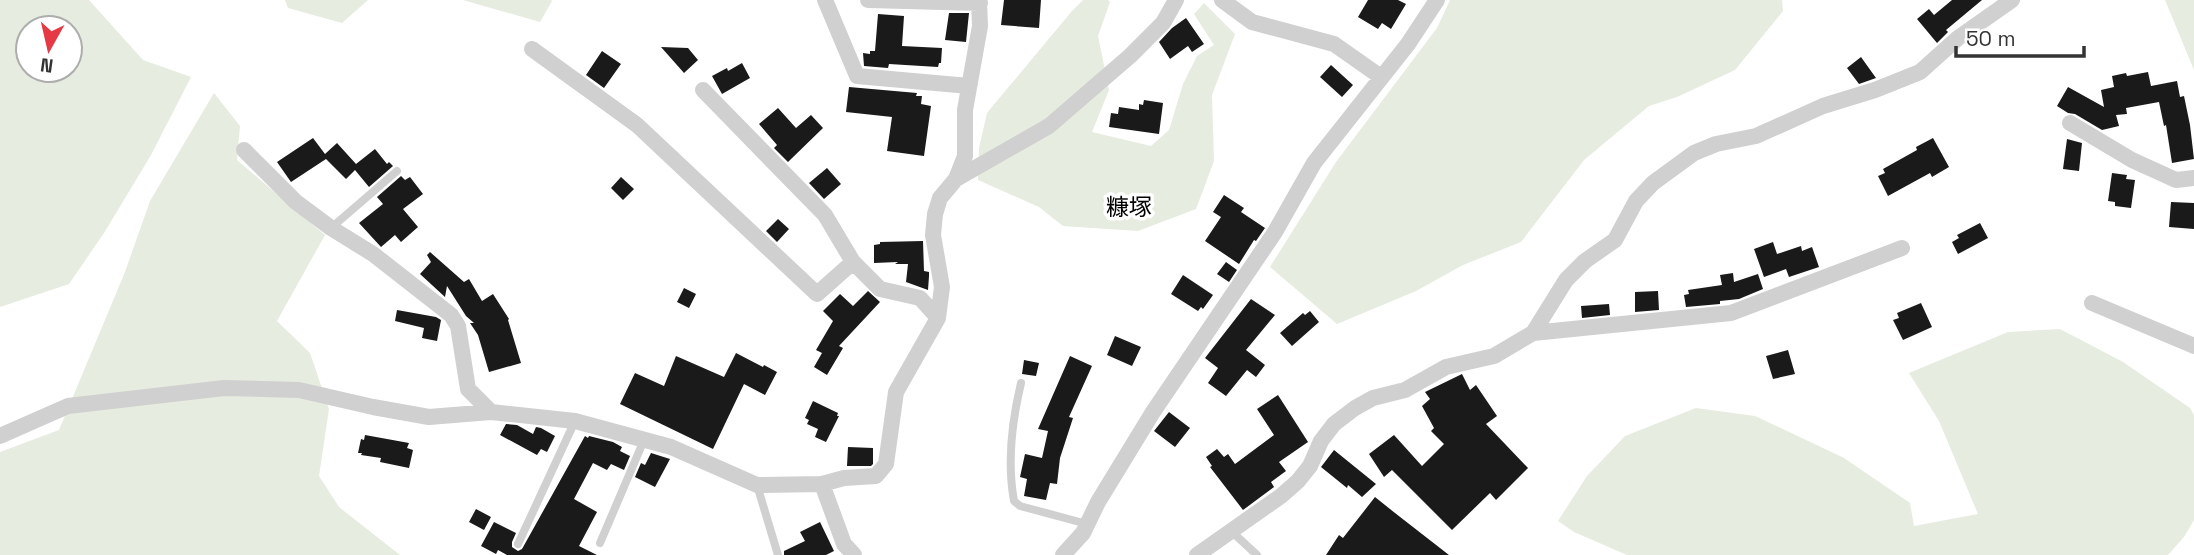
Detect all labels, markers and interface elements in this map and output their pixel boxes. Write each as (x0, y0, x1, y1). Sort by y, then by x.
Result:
north arrow (14, 14, 84, 84)
scale bar (1956, 14, 2084, 58)
text: 50 m (1966, 25, 2016, 52)
text: N (39, 52, 55, 79)
district label: 糠塚 (1106, 192, 1152, 222)

